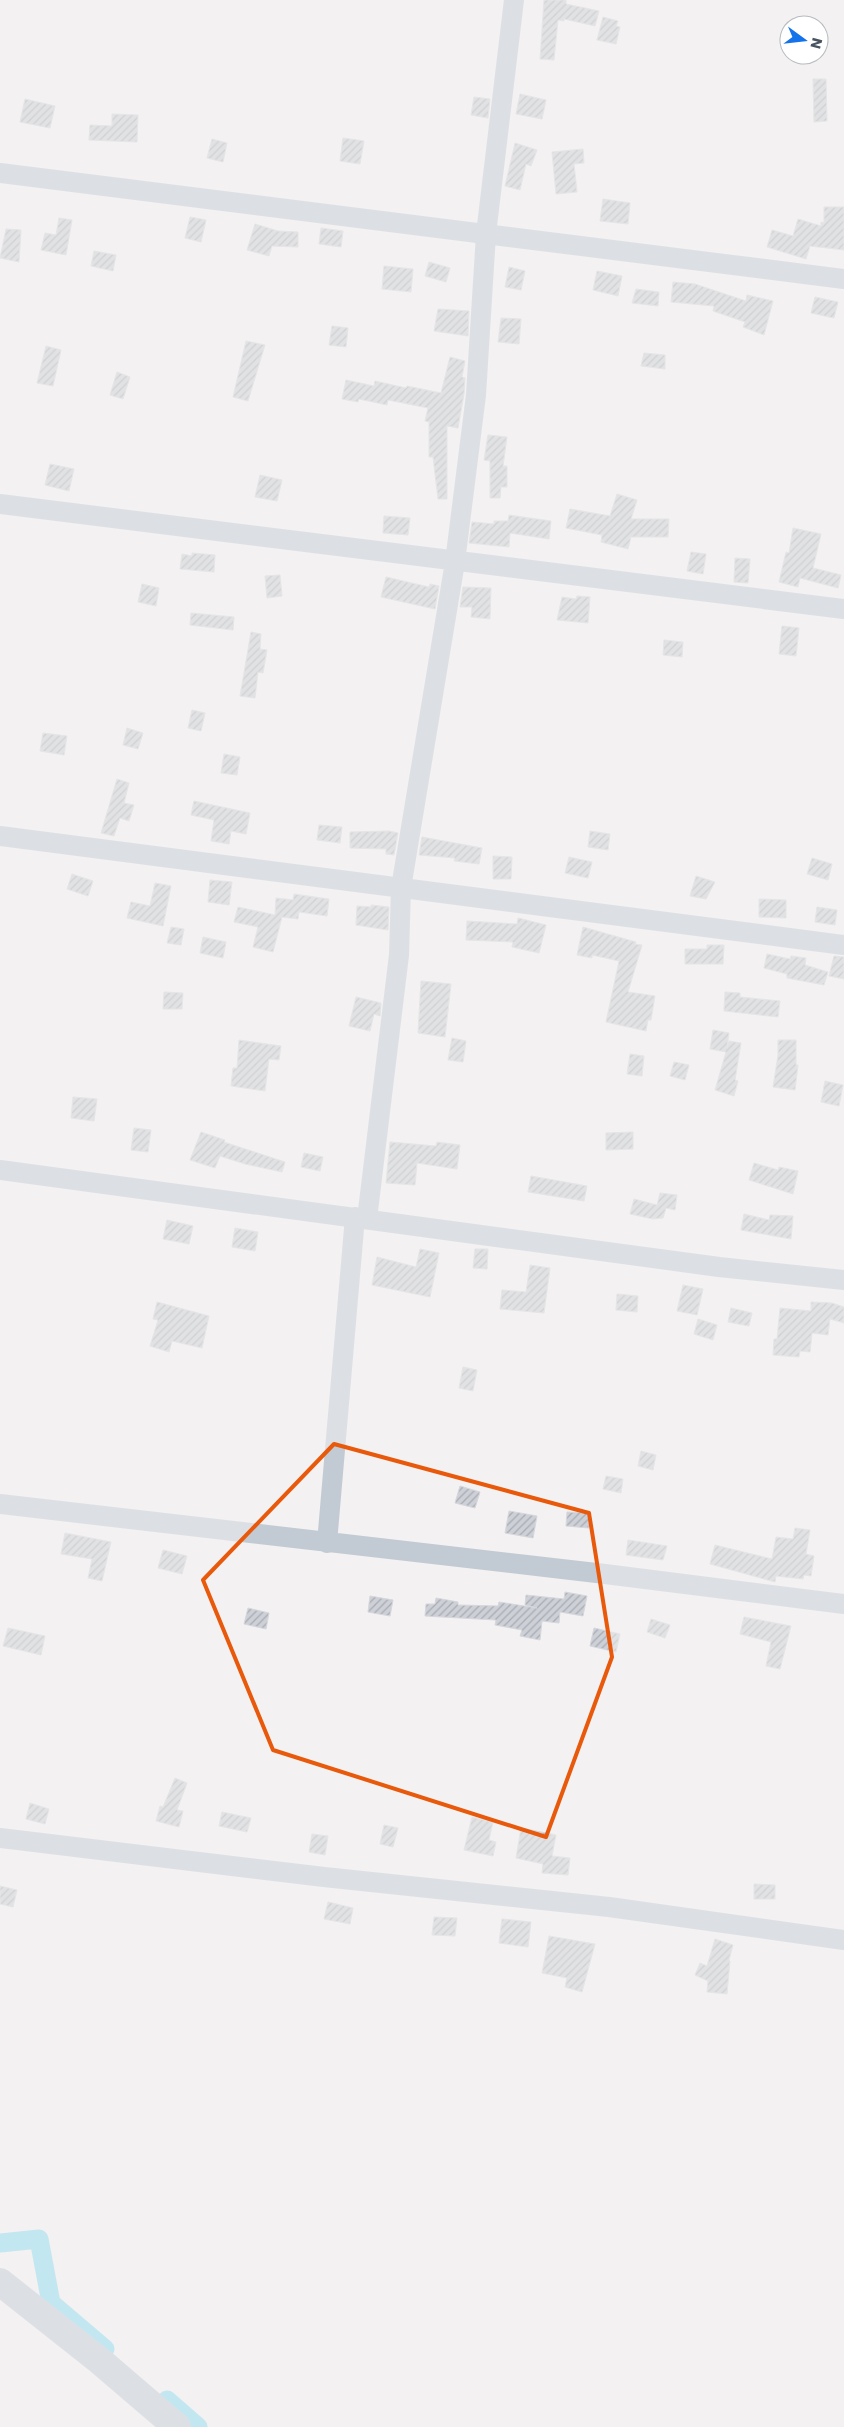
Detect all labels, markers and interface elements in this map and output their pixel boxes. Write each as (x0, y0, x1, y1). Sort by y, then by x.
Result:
north arrow (779, 15, 829, 65)
text: N (806, 36, 828, 51)

